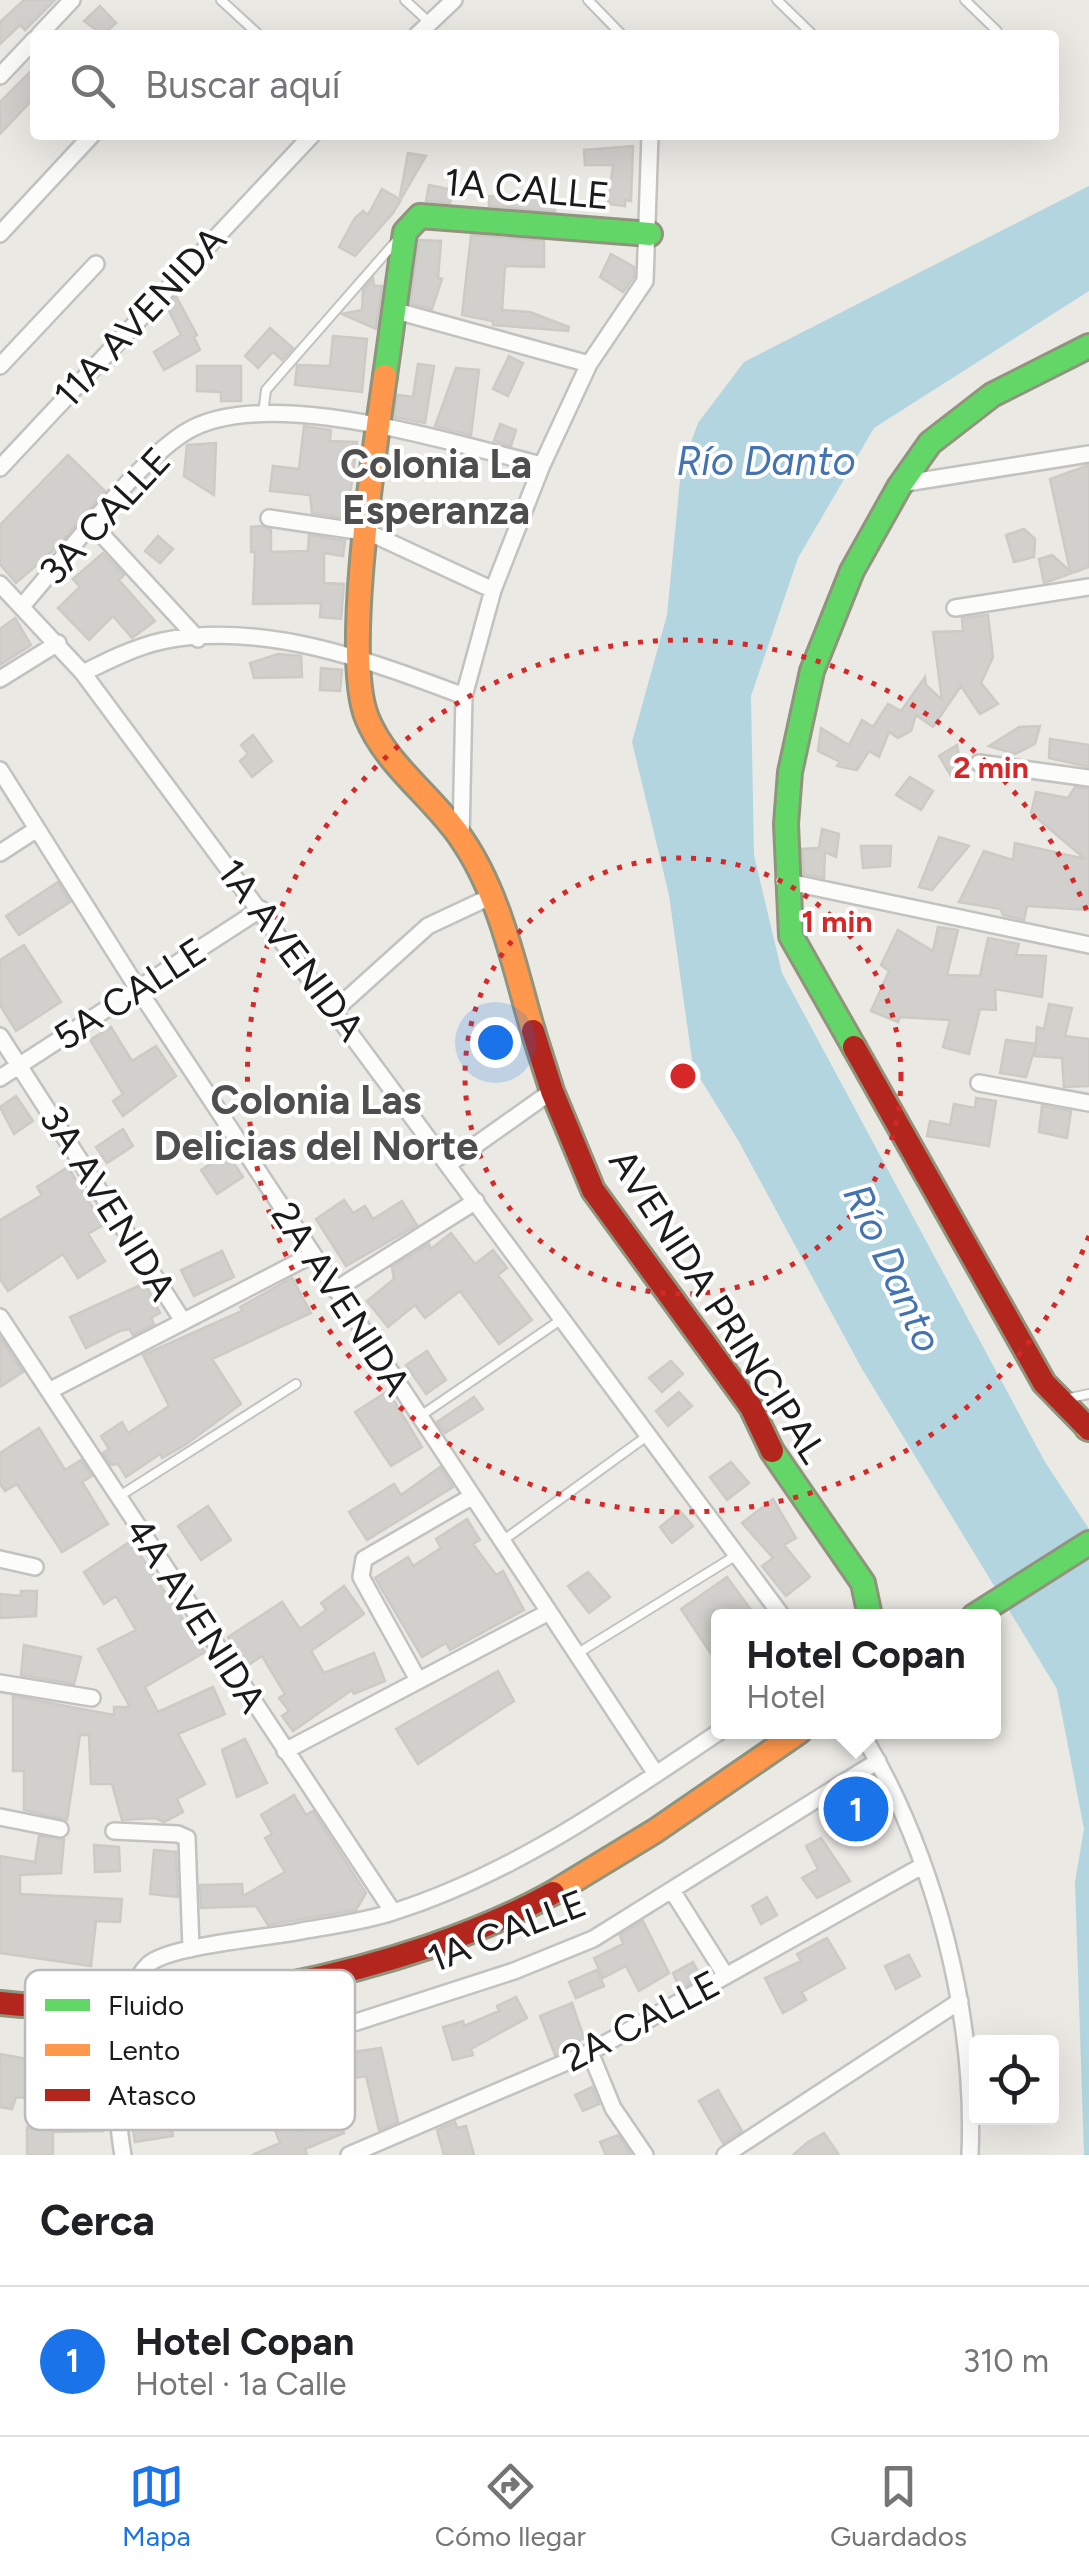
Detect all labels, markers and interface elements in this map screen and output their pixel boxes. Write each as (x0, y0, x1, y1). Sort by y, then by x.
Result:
search box (30, 30, 1059, 140)
icon: search (65, 58, 120, 113)
text: Buscar aquí (145, 62, 341, 108)
street label: 1A CALLE (442, 159, 612, 219)
street label: 11A AVENIDA (44, 217, 236, 417)
water label: Río Danto (676, 437, 856, 485)
street label: 3A CALLE (30, 438, 180, 594)
district label: Colonia La Esperanza (340, 440, 532, 534)
text: 2 min (953, 749, 1029, 786)
street label: 1A AVENIDA (208, 850, 374, 1050)
text: 1 min (802, 903, 872, 940)
street label: 5A CALLE (45, 928, 215, 1060)
your location (470, 1017, 521, 1068)
centre of rings (665, 1058, 701, 1094)
district label: Colonia Las Delicias del Norte (154, 1076, 478, 1170)
street label: 3A AVENIDA (30, 1097, 186, 1309)
street label: AVENIDA PRINCIPAL (599, 1141, 837, 1472)
water label: Río Danto (833, 1177, 953, 1359)
street label: 2A AVENIDA (262, 1194, 421, 1404)
street label: 4A AVENIDA (116, 1509, 276, 1721)
popup (711, 1609, 1001, 1739)
text: Hotel Copan (746, 1632, 966, 1678)
text: Hotel (746, 1678, 825, 1716)
pin: 1 (824, 1772, 888, 1846)
street label: 1A CALLE (421, 1880, 593, 1982)
street label: 2A CALLE (554, 1960, 728, 2082)
legend (25, 1970, 355, 2130)
text: Fluido (108, 1988, 184, 2022)
text: Lento (108, 2033, 180, 2067)
map controls (969, 2035, 1059, 2125)
button: locate (969, 2035, 1059, 2125)
text: Atasco (108, 2078, 196, 2112)
text: Cerca (40, 2195, 155, 2246)
text: Hotel Copan (135, 2319, 354, 2365)
text: 1 (66, 2342, 79, 2380)
text: 310 m (963, 2342, 1049, 2380)
text: Hotel · 1a Calle (135, 2365, 346, 2403)
tab: Mapa (122, 2459, 191, 2553)
tab: Cómo llegar (435, 2459, 586, 2553)
tab: Guardados (830, 2459, 967, 2553)

